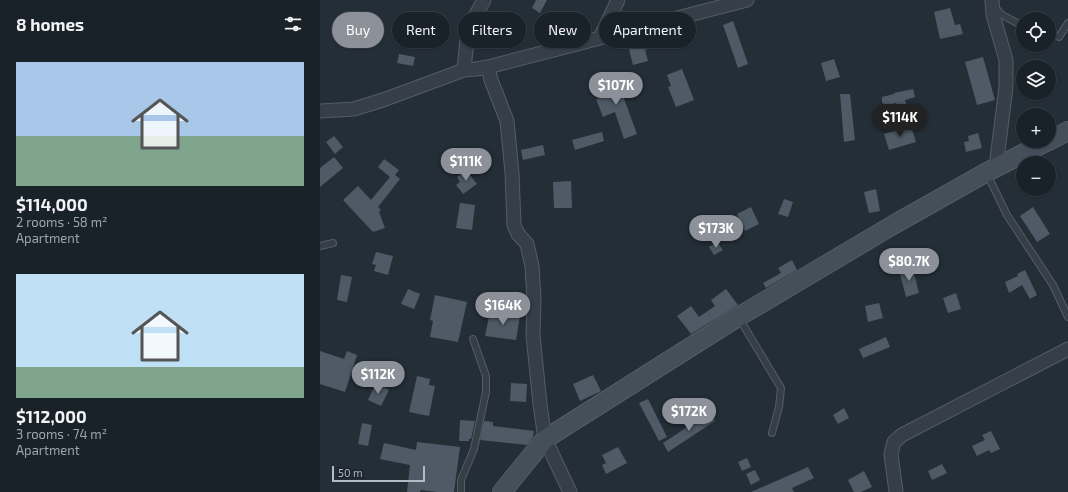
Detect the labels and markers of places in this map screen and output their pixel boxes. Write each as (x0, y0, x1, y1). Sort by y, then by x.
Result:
pin: $107K (588, 72, 644, 106)
pin: $114K (872, 104, 928, 138)
pin: $111K (438, 148, 494, 182)
pin: $173K (688, 215, 744, 249)
pin: $80.7K (876, 248, 942, 282)
pin: $164K (475, 292, 531, 326)
pin: $112K (350, 361, 406, 395)
pin: $172K (661, 398, 717, 432)

